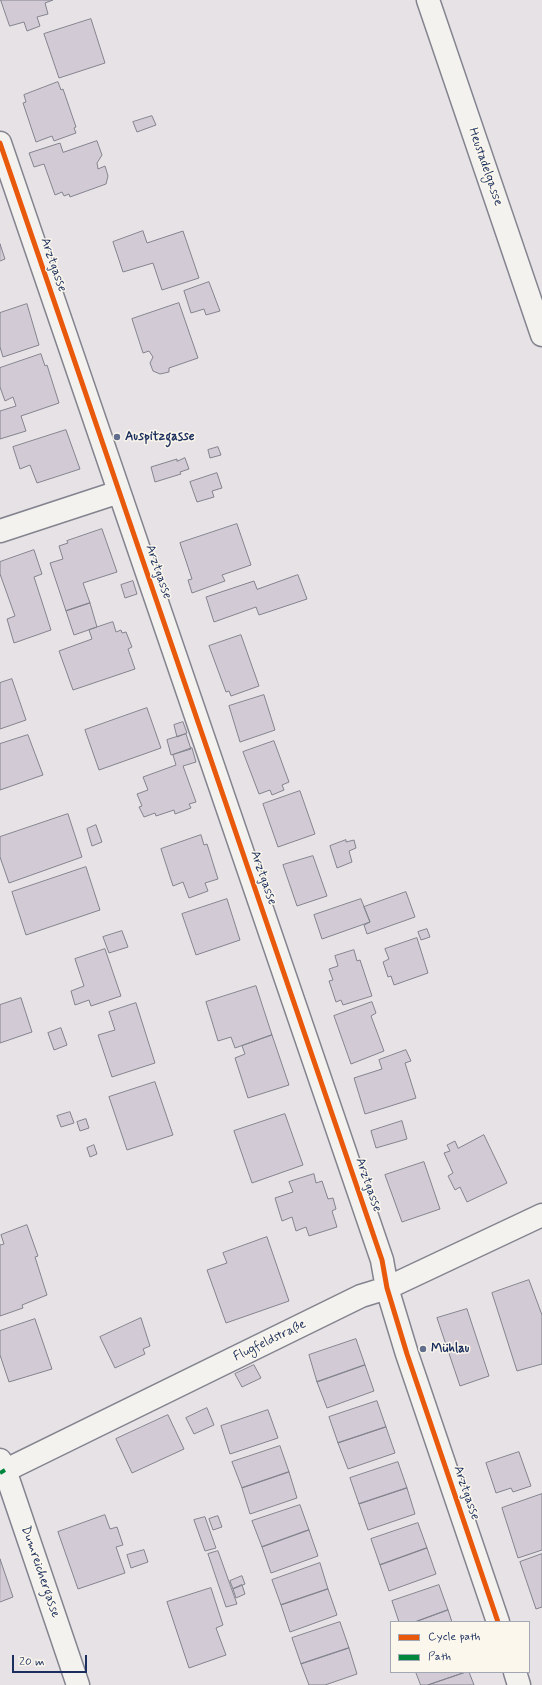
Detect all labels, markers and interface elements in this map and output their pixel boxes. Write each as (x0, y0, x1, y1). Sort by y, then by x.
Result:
street label: Heustadelgasse (464, 126, 506, 208)
street label: Arztgasse (36, 236, 70, 294)
place label: Auspitzgasse (125, 429, 195, 445)
marker: Auspitzgasse (112, 432, 122, 442)
street label: Arztgasse (141, 543, 175, 601)
street label: Arztgasse (246, 849, 280, 907)
street label: Arztgasse (351, 1156, 385, 1214)
street label: Flugfeldstraße (231, 1317, 309, 1365)
place label: Mühlau (431, 1341, 469, 1357)
marker: Mühlau (418, 1344, 428, 1354)
street label: Arztgasse (449, 1464, 483, 1522)
street label: Dumreichergasse (17, 1524, 63, 1620)
legend (390, 1621, 530, 1673)
text: Cycle path (428, 1629, 480, 1645)
scale bar (14, 1647, 89, 1673)
text: Path (428, 1649, 451, 1665)
text: 20 m (19, 1654, 45, 1670)

